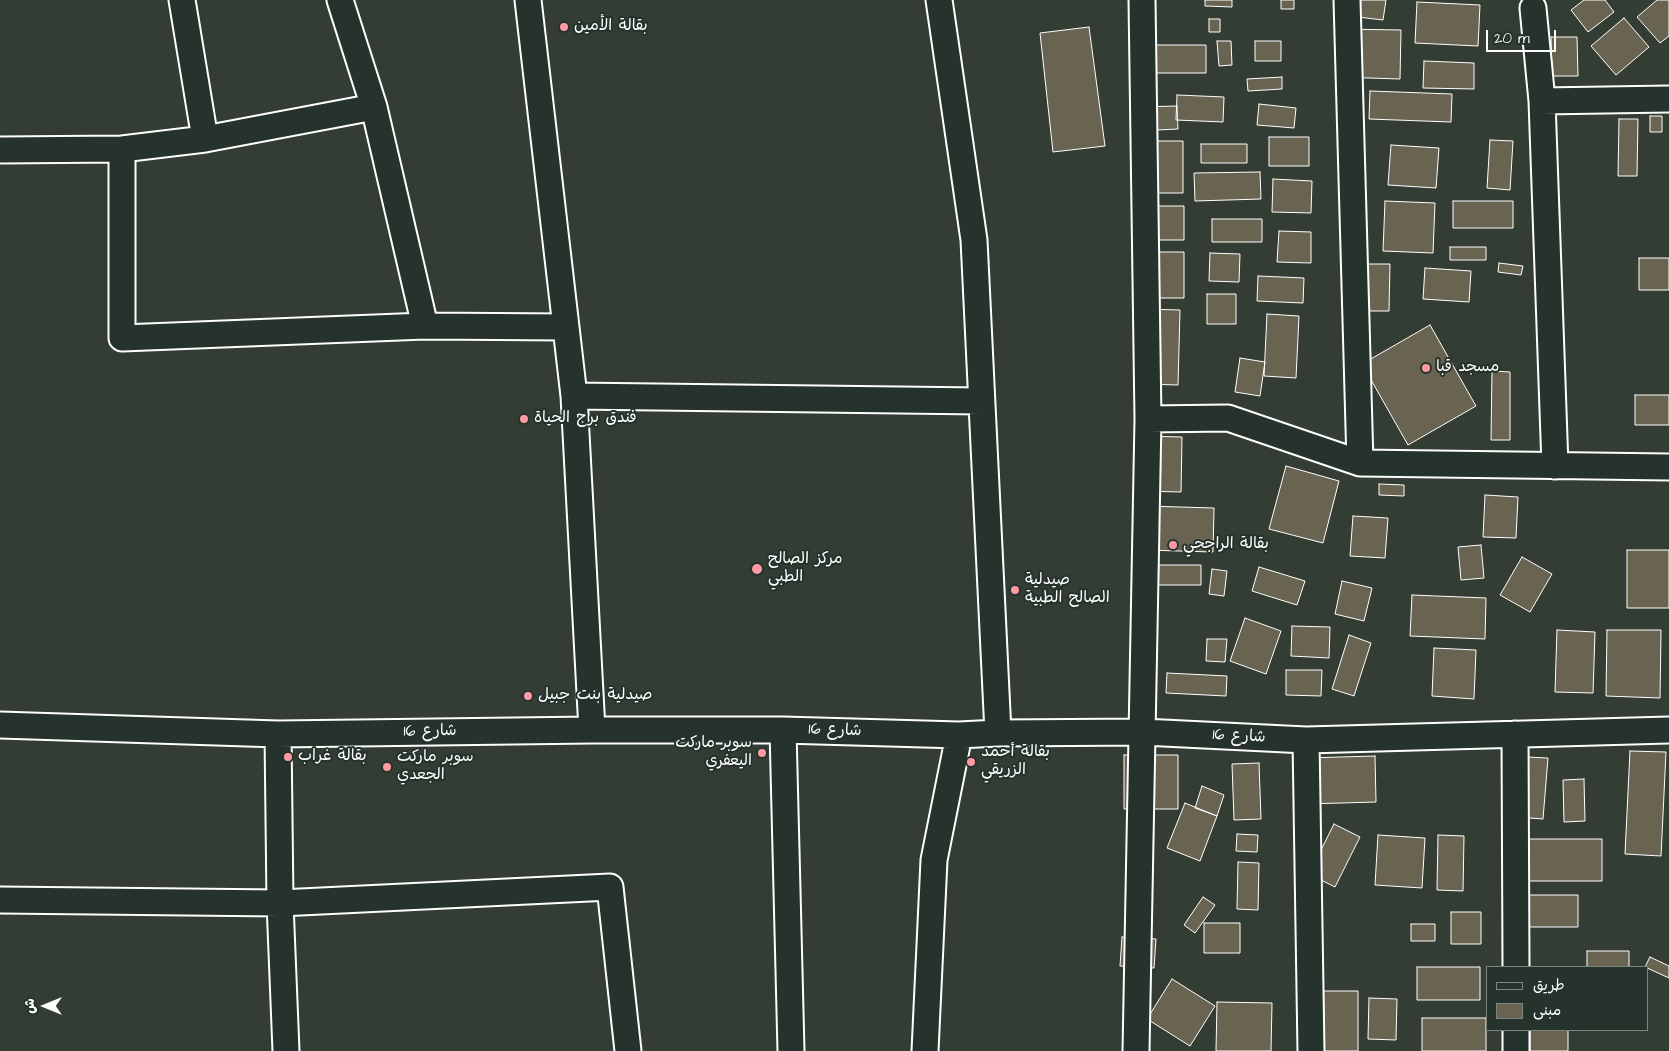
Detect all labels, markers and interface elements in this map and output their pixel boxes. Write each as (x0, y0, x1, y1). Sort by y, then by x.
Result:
place label: بقالة الأمين (574, 17, 648, 37)
scale bar (1489, 20, 1559, 52)
marker: بقالة الأمين (558, 21, 570, 33)
text: 20 m (1494, 28, 1530, 49)
place label: مسجد قبا (1436, 358, 1499, 378)
marker: مسجد قبا (1420, 362, 1432, 374)
place label: فندق برج الحياة (534, 409, 637, 429)
marker: فندق برج الحياة (518, 413, 530, 425)
place label: بقالة الراجحي (1183, 535, 1269, 555)
marker: بقالة الراجحي (1167, 539, 1179, 551)
place label: مركز الصالح الطبي (768, 550, 843, 588)
marker: مركز الصالح الطبي (750, 562, 764, 576)
place label: صيدلية الصالح الطبية (1025, 571, 1110, 609)
marker: صيدلية الصالح الطبية (1009, 584, 1021, 596)
place label: صيدلية بنت جبيل (538, 686, 653, 706)
marker: صيدلية بنت جبيل (522, 690, 534, 702)
street label: شارع 16 (808, 720, 862, 742)
street label: شارع 16 (403, 722, 457, 742)
street label: شارع 16 (1212, 726, 1266, 748)
place label: سوبر ماركت اليعفري (675, 734, 752, 772)
place label: بقالة أحمد الزريقي (981, 743, 1050, 781)
place label: بقالة غراب (298, 747, 367, 767)
marker: سوبر ماركت اليعفري (756, 747, 768, 759)
place label: سوبر ماركت الجعدي (397, 748, 474, 786)
marker: بقالة غراب (282, 751, 294, 763)
marker: بقالة أحمد الزريقي (965, 756, 977, 768)
marker: سوبر ماركت الجعدي (381, 761, 393, 773)
legend (1486, 966, 1649, 1031)
text: طريق (1533, 975, 1565, 996)
north arrow (20, 981, 70, 1031)
text: ش (20, 998, 40, 1014)
text: مبنى (1533, 1000, 1561, 1021)

